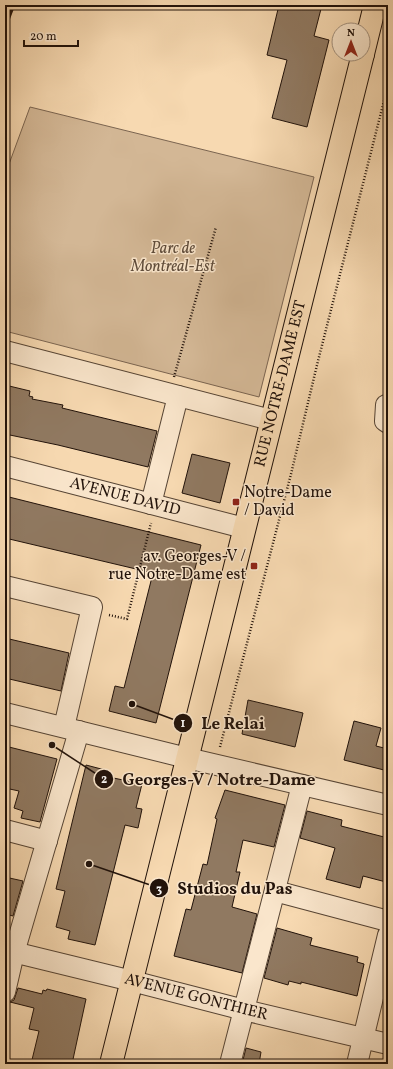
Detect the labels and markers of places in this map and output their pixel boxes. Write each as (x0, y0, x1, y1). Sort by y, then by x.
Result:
place label: Notre-Dame / David (244, 482, 332, 522)
marker: Notre-Dame / David (231, 497, 241, 507)
place label: av. Georges-V / rue Notre-Dame est (108, 546, 246, 586)
marker: av. Georges-V / rue Notre-Dame est (249, 561, 259, 571)
callout: Le Relai (173, 709, 273, 738)
callout: Georges-V / Notre-Dame (94, 764, 324, 793)
callout: Studios du Pas (149, 874, 301, 903)

